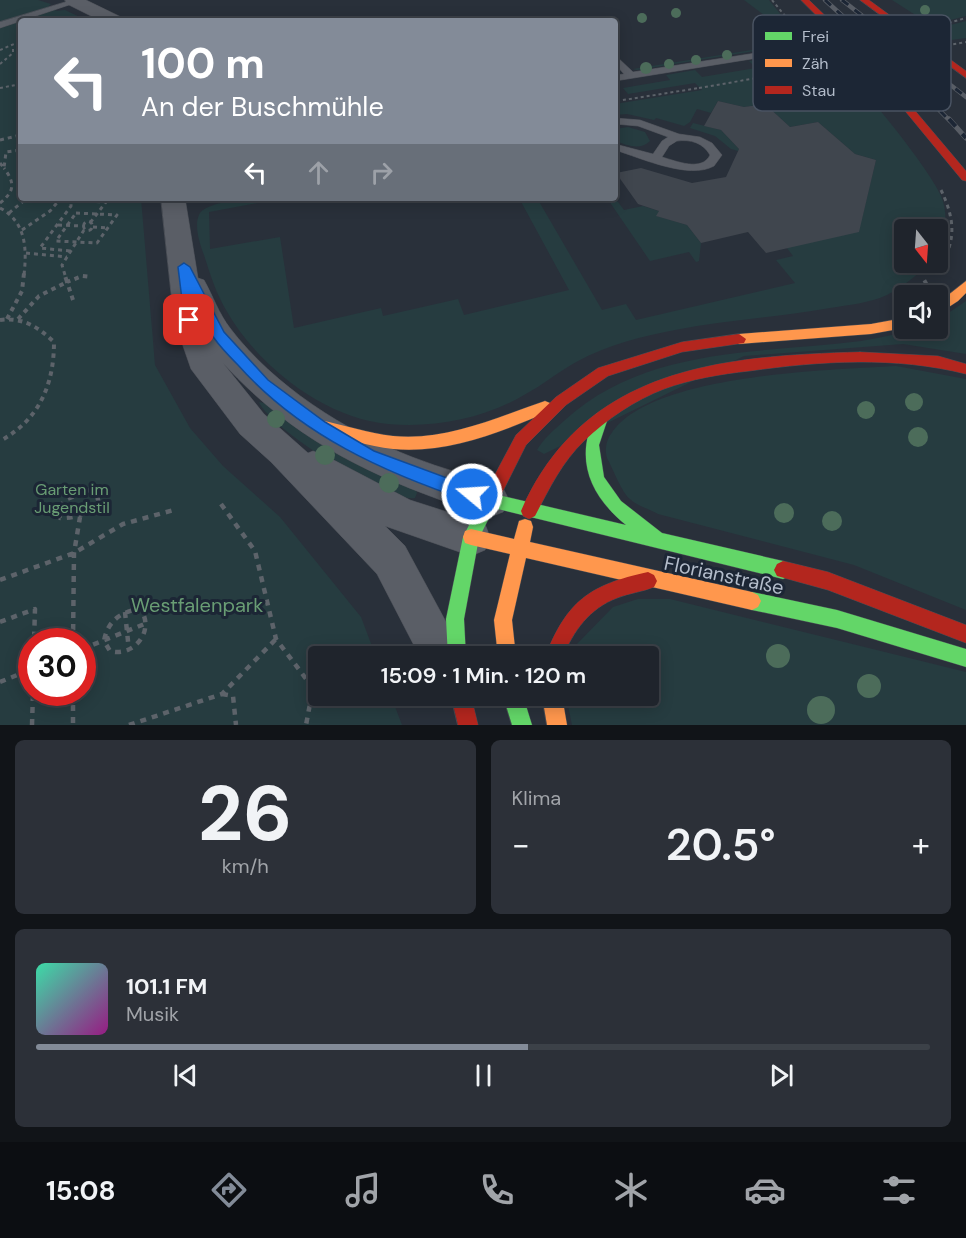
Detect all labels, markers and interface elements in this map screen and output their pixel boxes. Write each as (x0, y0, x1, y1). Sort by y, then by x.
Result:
legend (753, 15, 951, 111)
text: Frei (802, 26, 829, 47)
text: 100 m (141, 36, 265, 91)
icon: left (42, 42, 120, 120)
text: Zäh (802, 53, 829, 74)
text: Stau (802, 80, 835, 101)
text: An der Buschmühle (141, 89, 384, 124)
icon: left (239, 156, 272, 189)
icon: ahead (302, 156, 335, 189)
icon: right (365, 156, 398, 189)
north arrow (894, 219, 948, 273)
map controls (894, 219, 948, 339)
button: sound (894, 285, 948, 339)
pin (163, 294, 214, 345)
icon: arrive (172, 303, 205, 336)
position arrow (440, 462, 504, 526)
park label: Garten im Jugendstil (34, 479, 110, 518)
street label: Florianstraße (662, 550, 786, 600)
park label: Westfalenpark (131, 592, 263, 618)
speed limit sign: 30 (18, 628, 96, 706)
text: 15:09 · 1 Min. · 120 m (381, 661, 586, 690)
text: 26 (198, 763, 292, 864)
text: Klima (512, 785, 561, 811)
text: 20.5° (666, 815, 776, 874)
text: − (512, 823, 530, 866)
text: + (912, 823, 930, 866)
text: km/h (222, 853, 269, 879)
text: 101.1 FM (126, 972, 207, 1001)
text: Musik (126, 1001, 179, 1027)
icon: previous (169, 1059, 202, 1092)
icon: pause (467, 1059, 500, 1092)
icon: next (765, 1059, 798, 1092)
icon: directions (208, 1169, 250, 1211)
icon: music (342, 1169, 384, 1211)
icon: phone (476, 1169, 518, 1211)
icon: climate (610, 1169, 652, 1211)
icon: car (744, 1169, 786, 1211)
icon: filters (878, 1169, 920, 1211)
text: 15:08 (46, 1173, 116, 1208)

